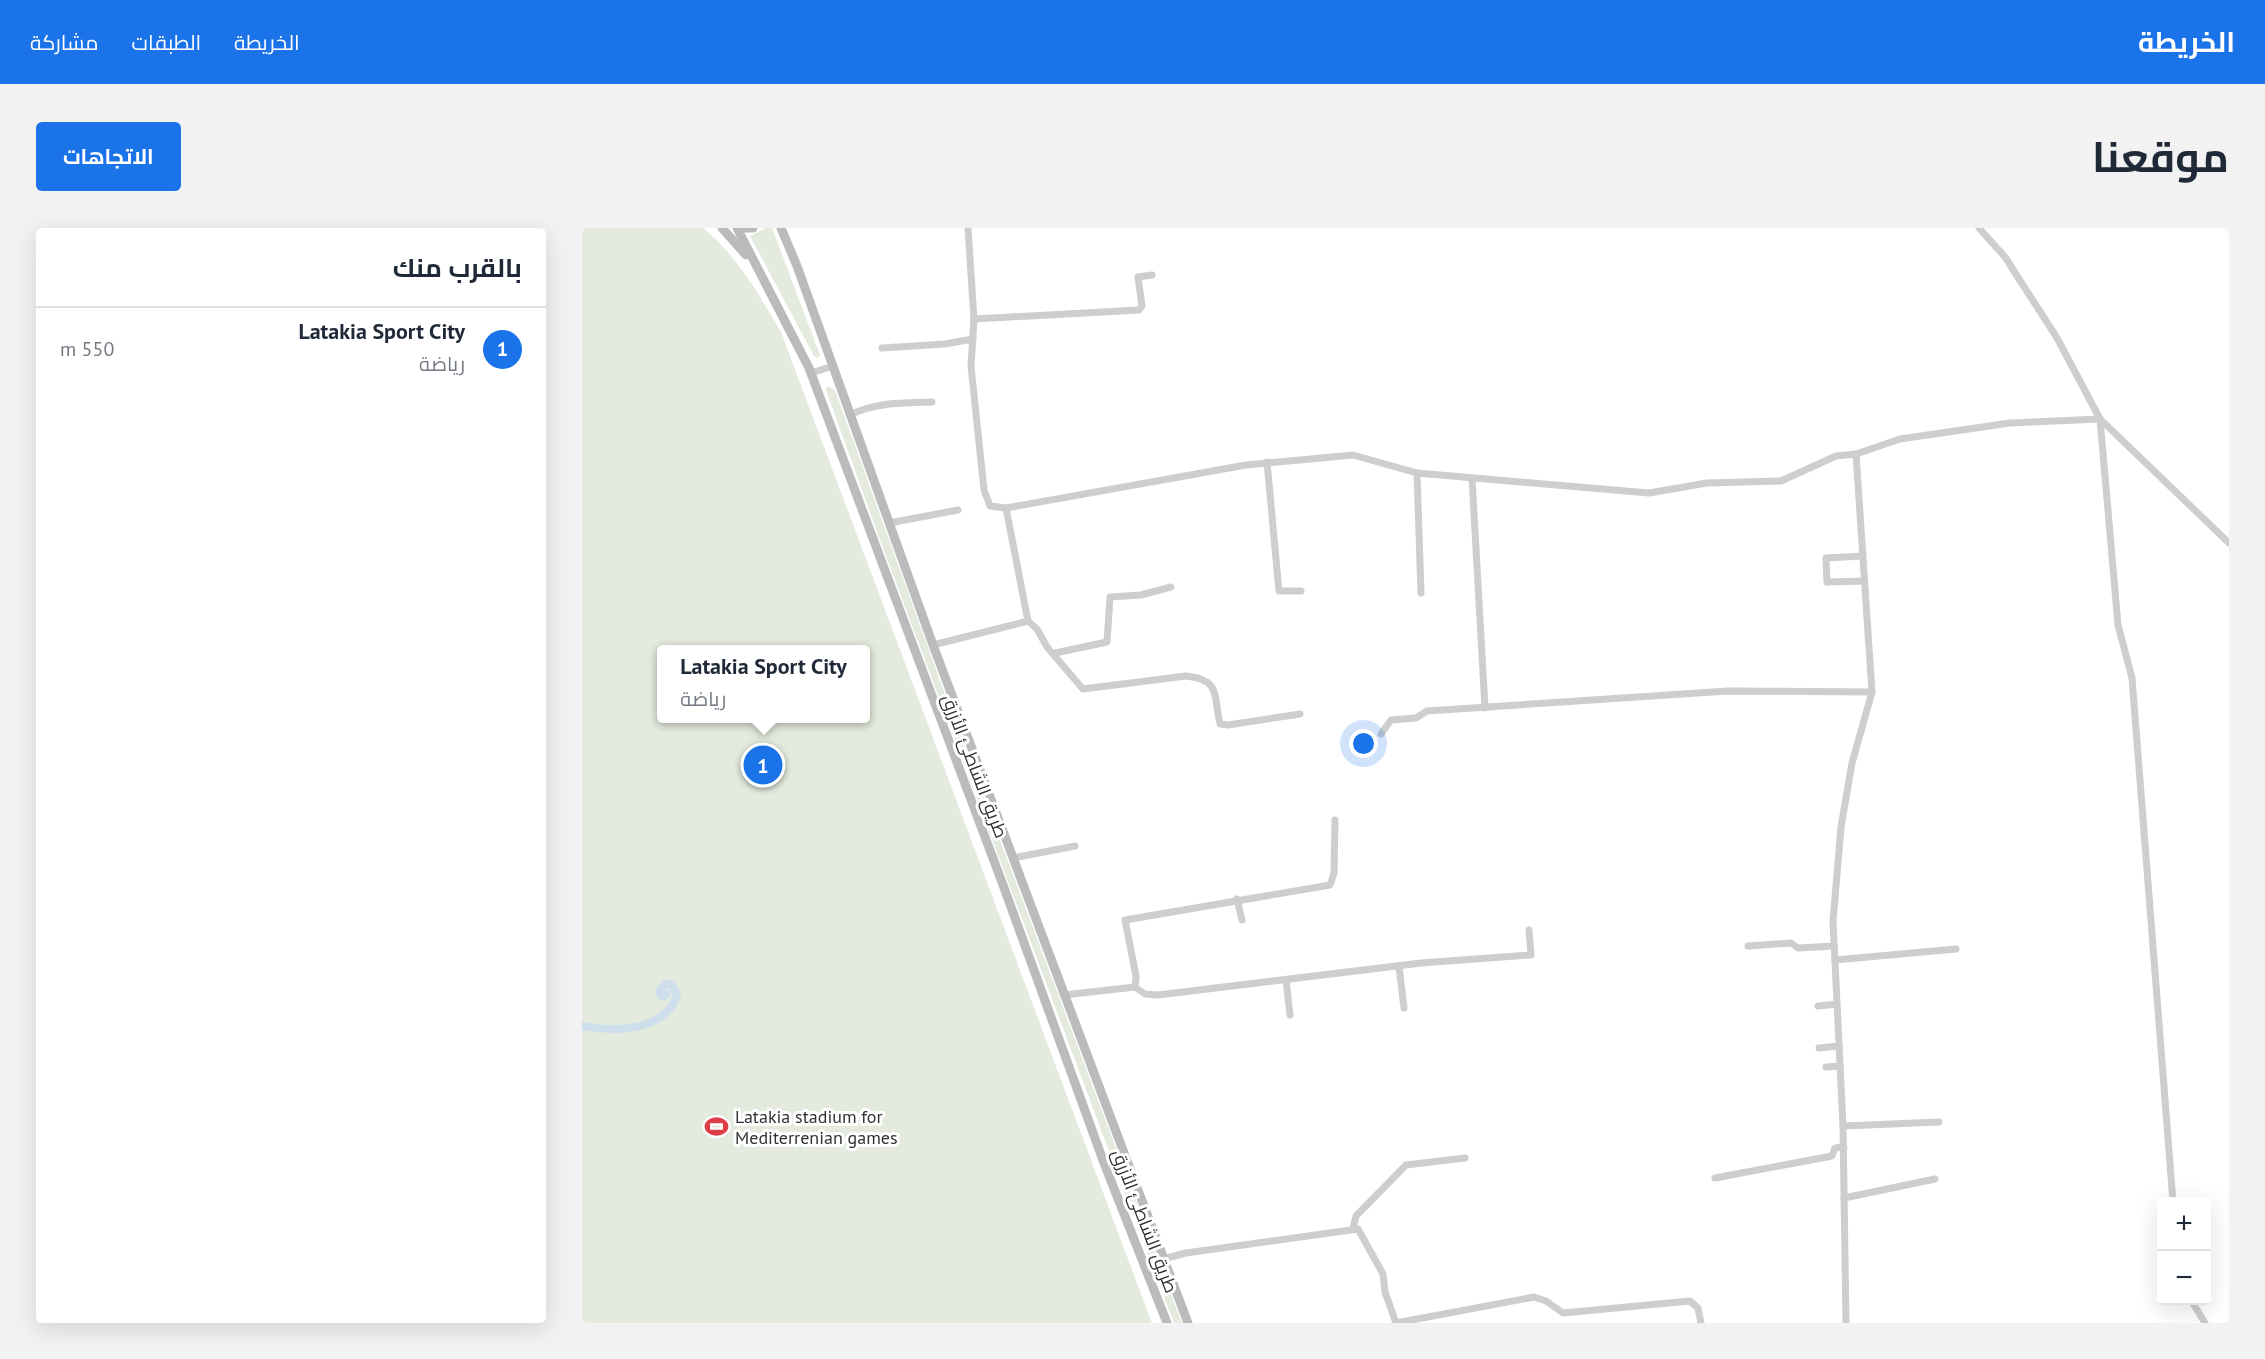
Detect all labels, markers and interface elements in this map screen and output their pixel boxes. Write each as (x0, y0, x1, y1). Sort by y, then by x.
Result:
text: الخريطة (2138, 23, 2235, 60)
text: مشاركة (30, 29, 99, 56)
text: الطبقات (132, 29, 201, 56)
text: الخريطة (234, 29, 300, 56)
button: الاتجاهات (36, 122, 181, 191)
text: موقعنا (2092, 129, 2229, 184)
text: بالقرب منك (393, 251, 522, 284)
text: Latakia Sport City (298, 317, 465, 345)
text: 550 m (60, 336, 114, 362)
text: 1 (497, 336, 508, 362)
text: رياضة (419, 351, 465, 377)
popup (657, 645, 870, 723)
text: Latakia Sport City (680, 652, 847, 680)
text: رياضة (680, 686, 726, 712)
street label: طريق الشاطئ الأزرق (936, 691, 1013, 841)
your location (1349, 729, 1378, 758)
pin: 1 (744, 742, 783, 788)
place label: Latakia stadium for Mediterrenian games (735, 1105, 898, 1149)
sports icon: Latakia stadium for Mediterrenian games (704, 1113, 730, 1139)
street label: طريق الشاطئ الأزرق (1106, 1146, 1183, 1296)
map controls (2157, 1197, 2211, 1305)
button: + (2157, 1197, 2211, 1251)
button: − (2157, 1251, 2211, 1305)

